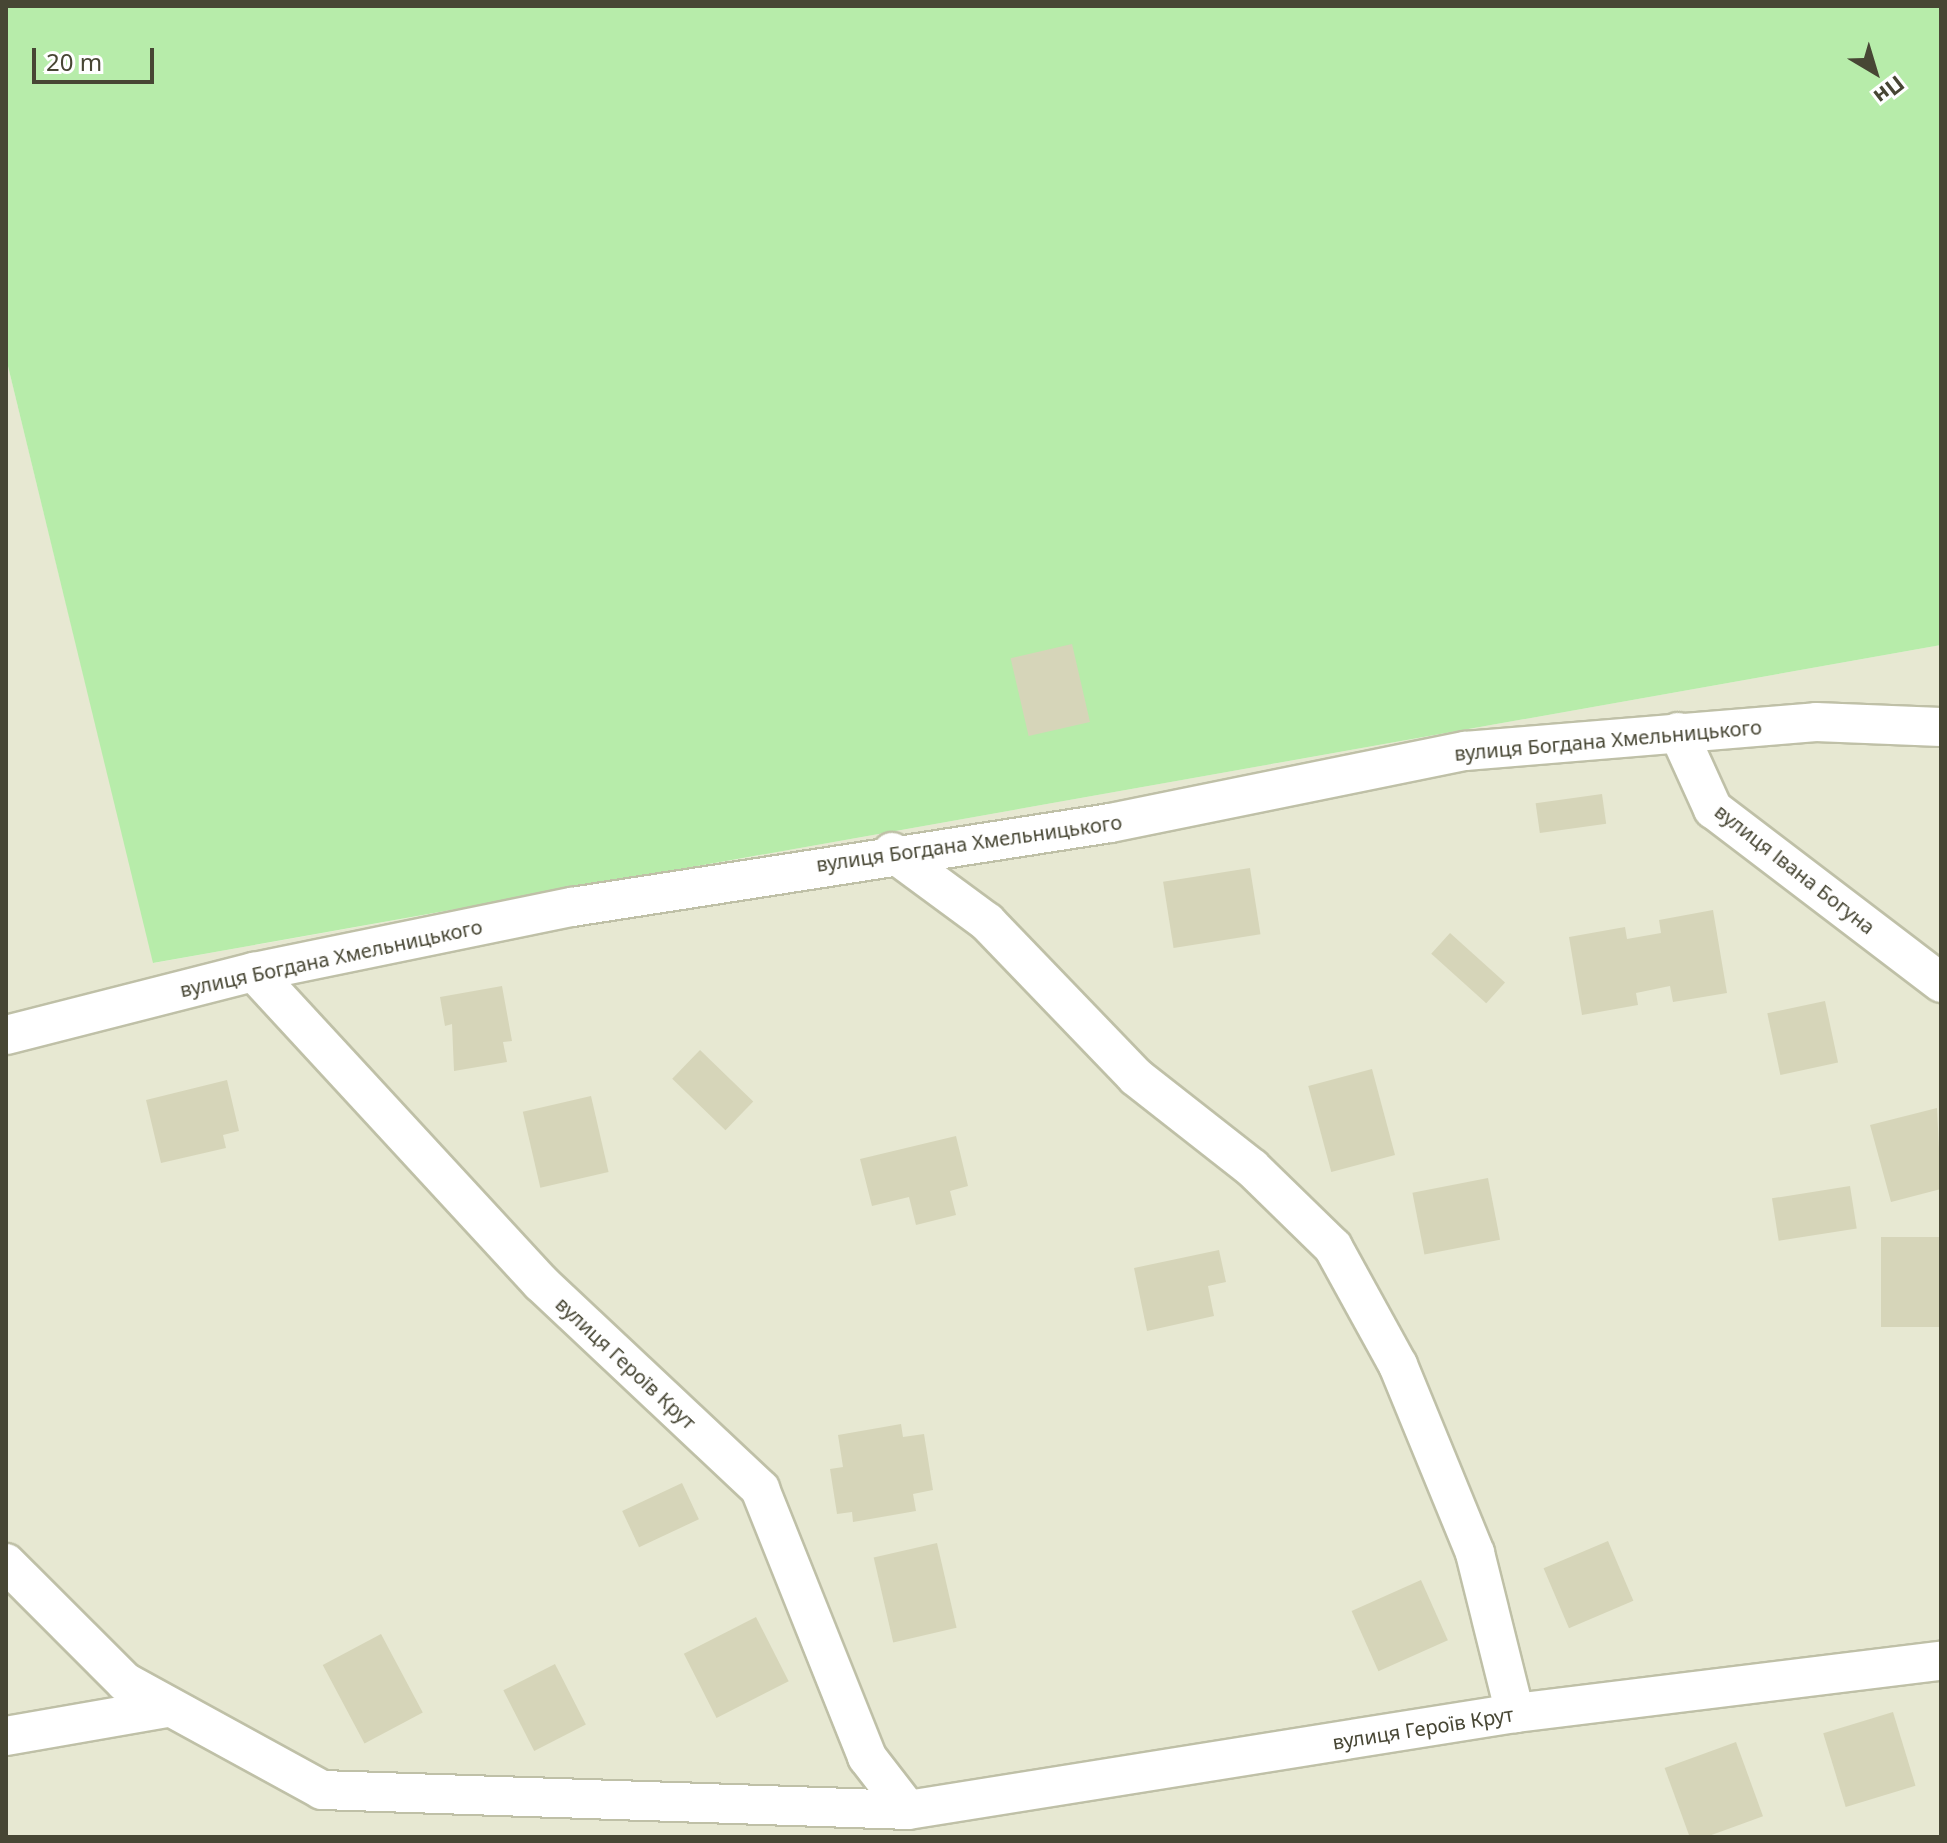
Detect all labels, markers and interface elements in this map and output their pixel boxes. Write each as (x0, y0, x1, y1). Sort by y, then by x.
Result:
scale bar (36, 32, 158, 82)
north arrow (1835, 32, 1915, 112)
text: 20 m (46, 45, 102, 78)
text: Пн (1868, 69, 1911, 112)
street label: вулиця Богдана Хмельницького (1453, 715, 1763, 765)
street label: вулиця Івана Богуна (1710, 799, 1880, 939)
street label: вулиця Богдана Хмельницького (815, 810, 1123, 876)
street label: вулиця Богдана Хмельницького (178, 914, 484, 1002)
street label: вулиця Героїв Крут (551, 1292, 701, 1434)
street label: вулиця Героїв Крут (1331, 1702, 1515, 1754)

